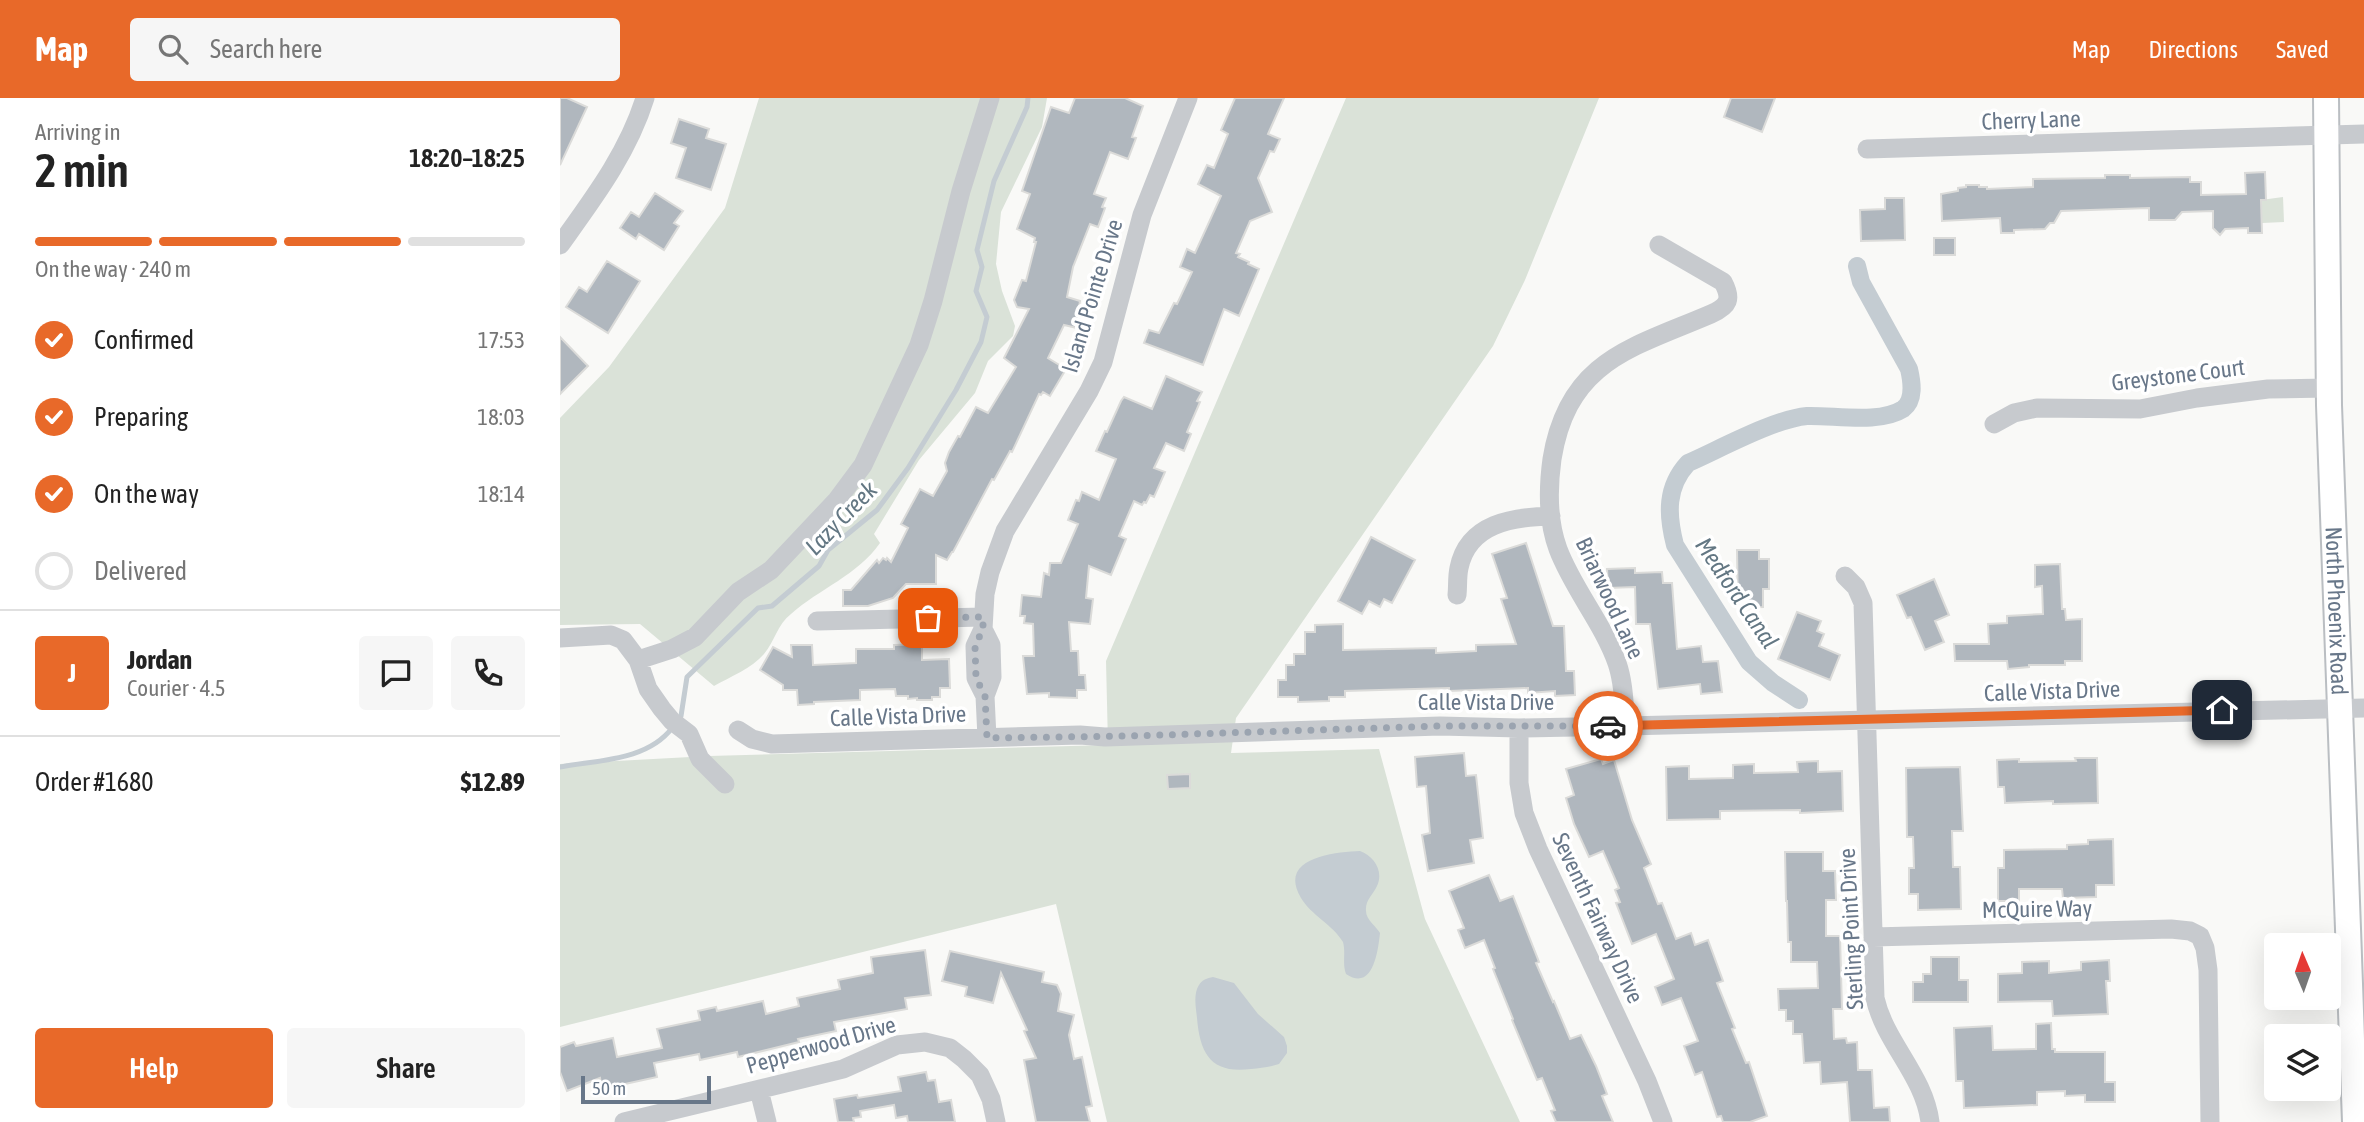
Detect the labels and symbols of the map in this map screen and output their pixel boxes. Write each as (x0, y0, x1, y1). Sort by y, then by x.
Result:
street label: Cherry Lane (1981, 105, 2081, 135)
street label: Island Pointe Drive (1056, 216, 1128, 376)
street label: Greystone Court (2110, 354, 2246, 396)
water label: Lazy Creek (800, 475, 883, 560)
street label: North Phoenix Road (2320, 526, 2353, 695)
water label: Medford Canal (1690, 532, 1784, 654)
street label: Briarwood Lane (1571, 533, 1649, 663)
pin (898, 588, 958, 648)
street label: Calle Vista Drive (1983, 676, 2121, 706)
pin (2192, 680, 2252, 740)
street label: Calle Vista Drive (1418, 689, 1554, 715)
courier (1573, 691, 1643, 761)
street label: Calle Vista Drive (829, 701, 967, 731)
street label: Seventh Fairway Drive (1547, 829, 1649, 1007)
street label: Sterling Point Drive (1834, 848, 1868, 1010)
street label: McQuire Way (1982, 895, 2092, 923)
north arrow (2264, 933, 2342, 1010)
street label: Pepperwood Drive (743, 1011, 899, 1079)
scale bar (581, 1073, 710, 1105)

